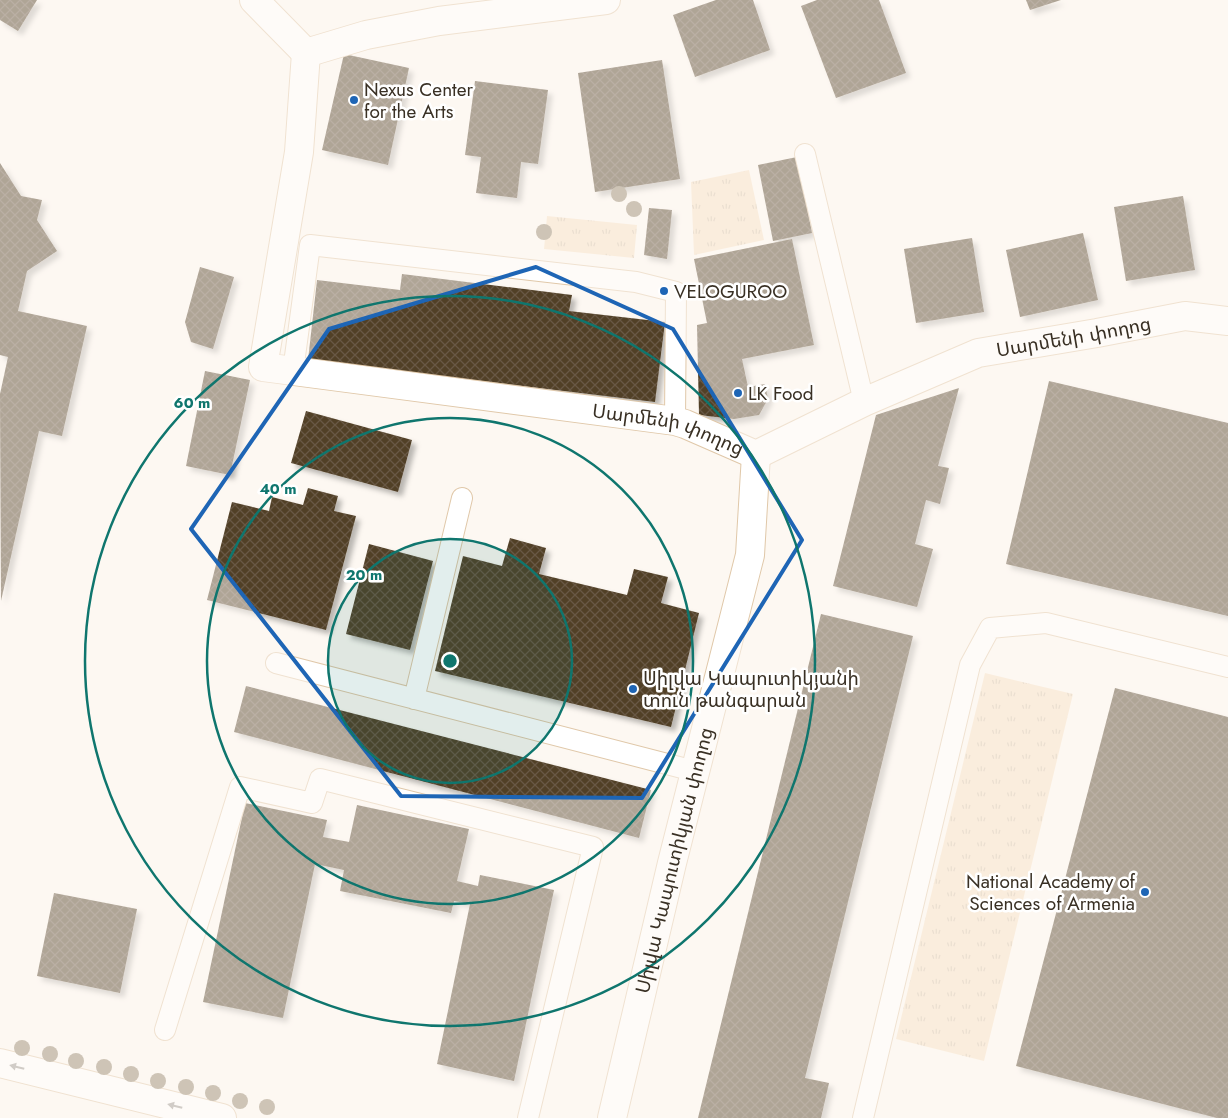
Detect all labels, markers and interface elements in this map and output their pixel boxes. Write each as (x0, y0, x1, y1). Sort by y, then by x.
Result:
place label: Nexus Center for the Arts (364, 76, 473, 125)
marker: Nexus Center for the Arts (348, 94, 360, 106)
place label: VELOGUROO (674, 278, 787, 305)
marker: VELOGUROO (658, 285, 670, 297)
street label: Սարմենի փողոց (994, 310, 1153, 364)
place label: LK Food (748, 380, 814, 407)
marker: LK Food (732, 387, 744, 399)
text: 60 m (174, 392, 210, 414)
street label: Սարմենի փողոց (591, 397, 748, 462)
text: 40 m (259, 478, 297, 500)
text: 20 m (346, 564, 382, 586)
centre of rings (441, 652, 459, 670)
place label: Սիլվա Կապուտիկյանի տուն թանգարան (643, 665, 859, 714)
marker: Սիլվա Կապուտիկյանի տուն թանգարան (627, 683, 639, 695)
street label: Սիլվա Կապուտիկյան փողոց (629, 724, 720, 996)
place label: National Academy of Sciences of Armenia (966, 868, 1136, 917)
marker: National Academy of Sciences of Armenia (1139, 886, 1151, 898)
one-way arrow (10, 1063, 25, 1071)
one-way arrow (167, 1102, 182, 1110)

